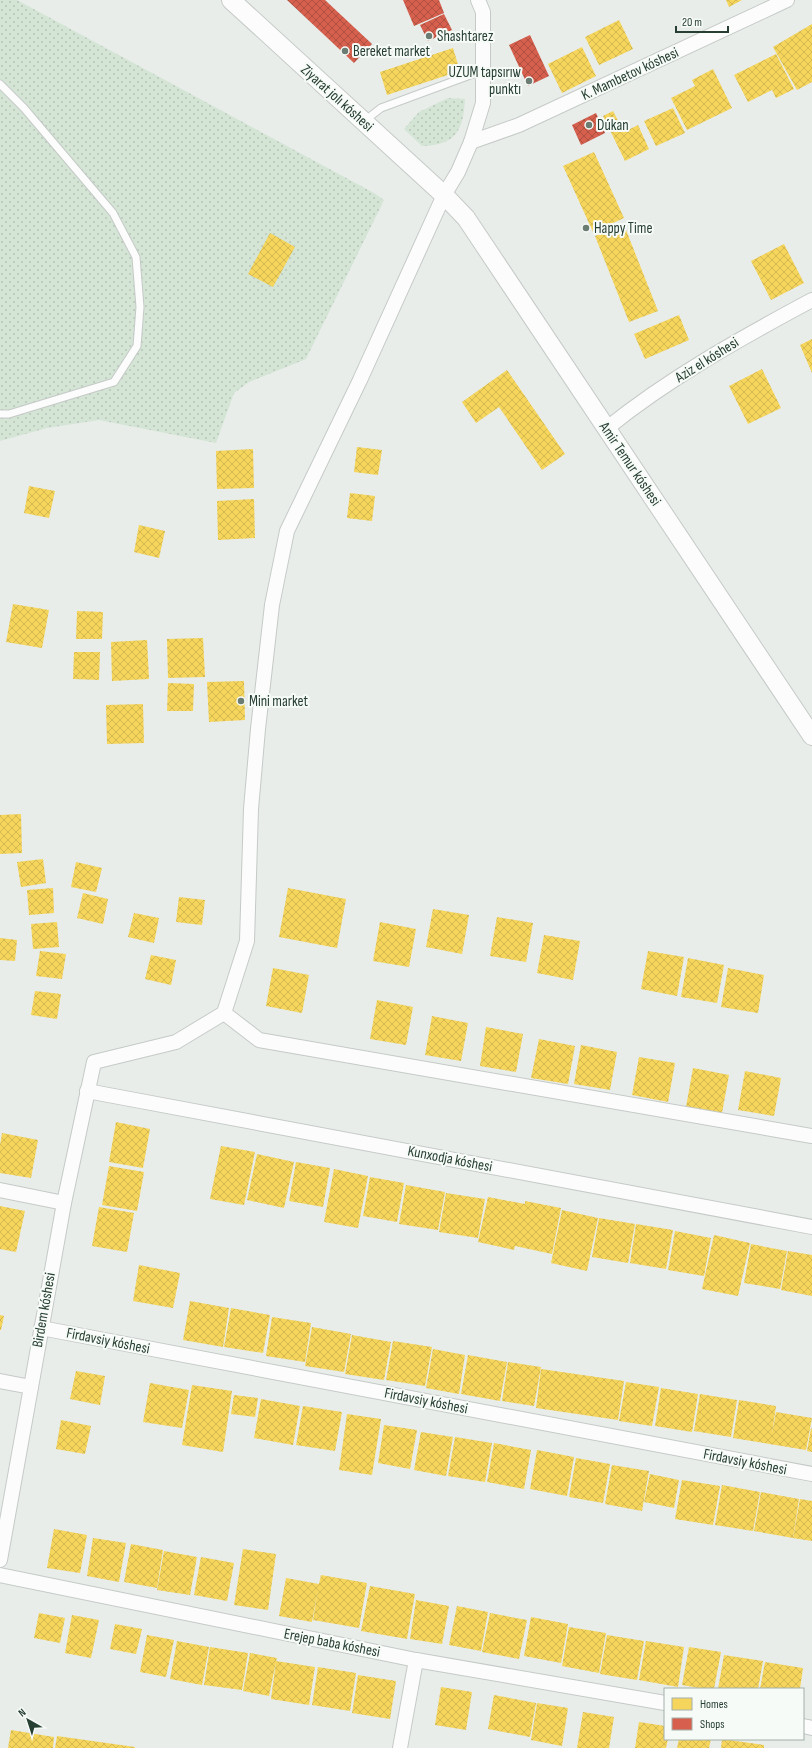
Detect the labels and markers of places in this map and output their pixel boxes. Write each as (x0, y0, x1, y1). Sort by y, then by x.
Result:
place label: Shashtarez (437, 27, 494, 46)
marker: Shashtarez (424, 31, 434, 41)
place label: Bereket market (353, 42, 430, 61)
marker: Bereket market (340, 46, 350, 56)
place label: UZUM tapsırıw punktı (449, 63, 522, 99)
marker: UZUM tapsırıw punktı (524, 76, 534, 86)
place label: Dúkan (597, 116, 629, 135)
marker: Dúkan (584, 120, 594, 130)
place label: Happy Time (594, 219, 652, 238)
marker: Happy Time (581, 223, 591, 233)
place label: Mini market (249, 692, 308, 711)
marker: Mini market (236, 696, 246, 706)

